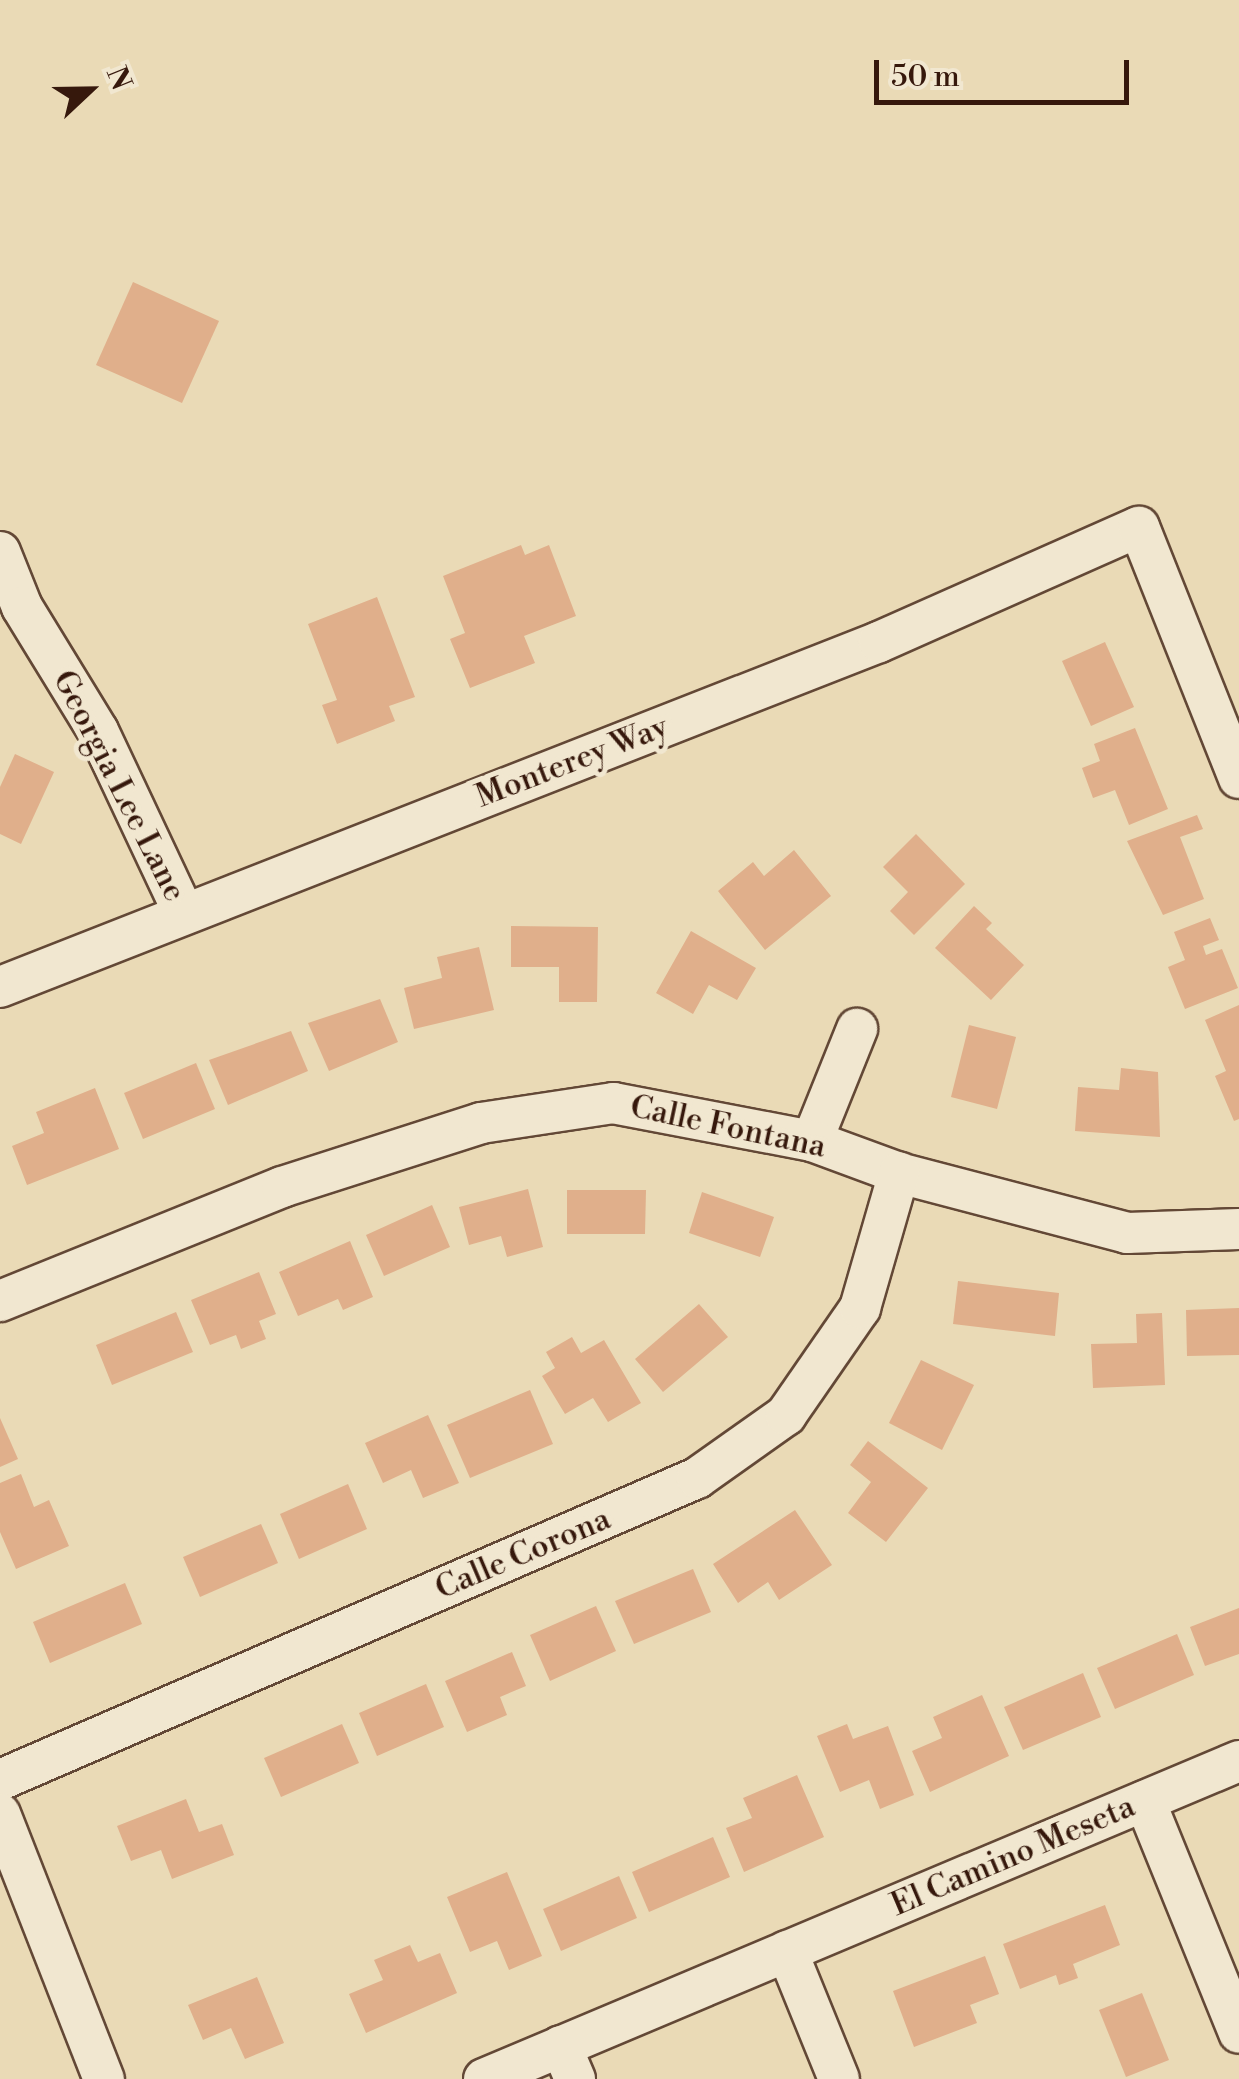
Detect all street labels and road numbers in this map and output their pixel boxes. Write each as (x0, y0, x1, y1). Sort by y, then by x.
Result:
street label: Georgia Lee Lane (44, 664, 194, 908)
street label: Monterey Way (470, 708, 674, 816)
street label: Calle Fontana (627, 1088, 829, 1166)
street label: Calle Corona (430, 1500, 616, 1608)
street label: El Camino Meseta (885, 1787, 1141, 1925)

